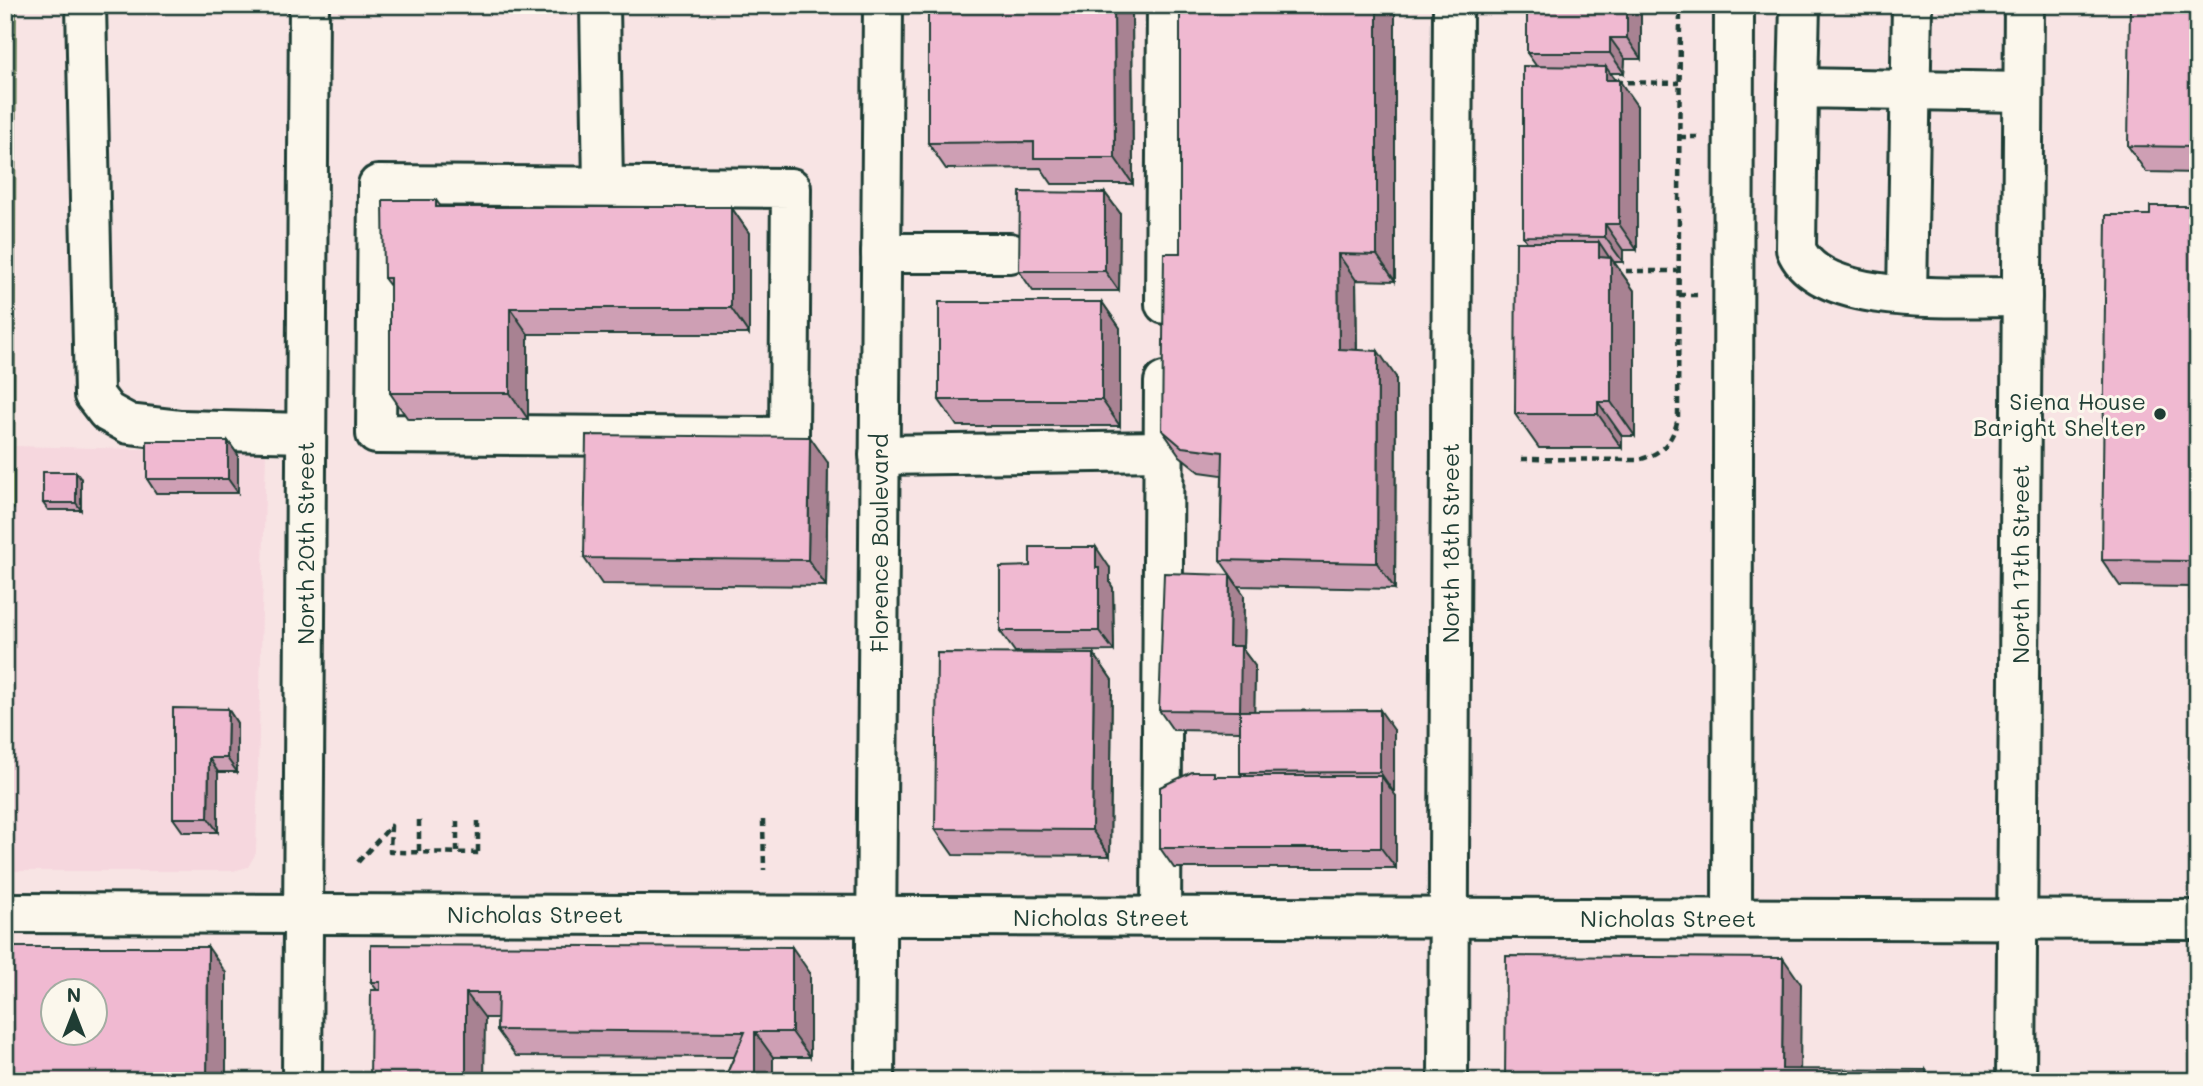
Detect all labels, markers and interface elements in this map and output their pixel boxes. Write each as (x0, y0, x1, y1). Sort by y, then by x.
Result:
place label: Siena House Baright Shelter (1973, 386, 2146, 442)
marker: Siena House Baright Shelter (2152, 406, 2168, 422)
street label: Florence Boulevard (864, 433, 894, 653)
street label: North 20th Street (290, 441, 320, 645)
street label: North 18th Street (1435, 443, 1465, 643)
street label: North 17th Street (2005, 464, 2035, 664)
street label: Nicholas Street (447, 899, 623, 929)
street label: Nicholas Street (1013, 902, 1189, 932)
street label: Nicholas Street (1580, 903, 1756, 933)
north arrow (38, 978, 108, 1048)
text: N (67, 982, 81, 1007)

